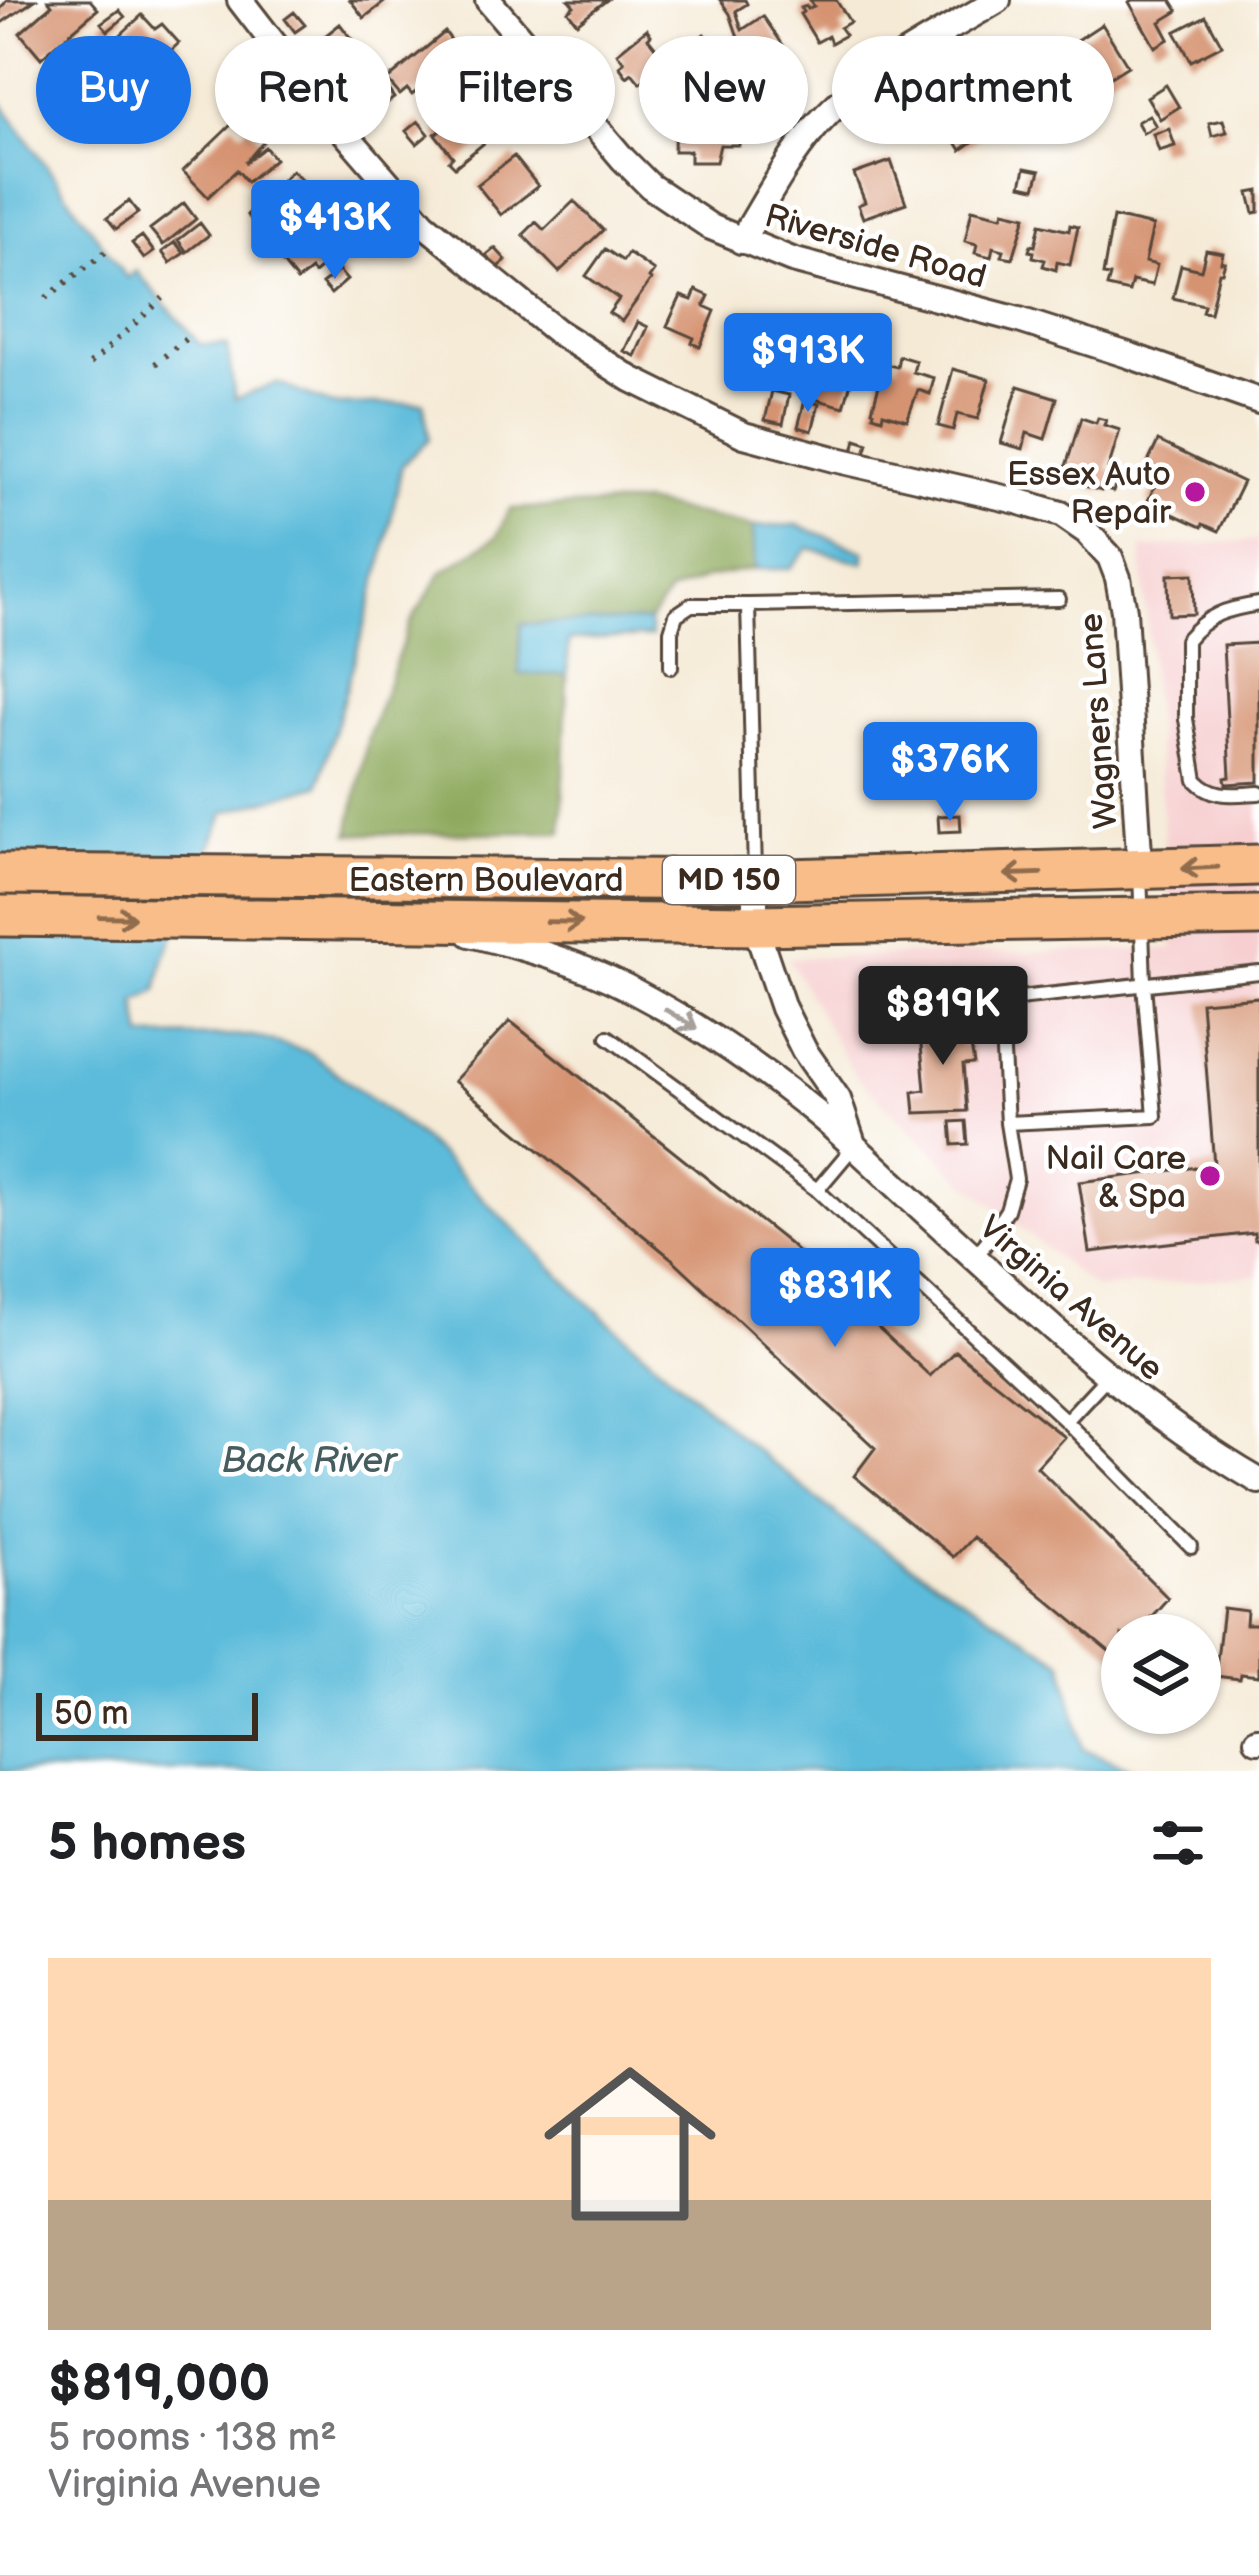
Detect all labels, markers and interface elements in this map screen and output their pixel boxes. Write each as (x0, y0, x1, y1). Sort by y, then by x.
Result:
chip: Buy (36, 36, 191, 144)
chip: Rent (215, 36, 391, 144)
chip: Filters (415, 36, 615, 144)
chip: New (639, 36, 808, 144)
chip: Apartment (832, 36, 1114, 144)
pin: $413K (251, 180, 419, 282)
text: $413K (278, 195, 392, 242)
street label: Riverside Road (760, 196, 991, 298)
pin: $913K (724, 313, 892, 415)
text: $913K (751, 328, 865, 375)
place label: Essex Auto Repair (1007, 455, 1172, 533)
marker: Essex Auto Repair (1182, 479, 1208, 505)
street label: Wagners Lane (1072, 612, 1126, 830)
pin: $376K (866, 722, 1034, 824)
text: $376K (890, 737, 1010, 784)
road number: MD 150 (663, 856, 795, 904)
one-way arrow (1181, 857, 1220, 880)
street label: Eastern Boulevard (348, 861, 624, 901)
one-way arrow (1004, 862, 1043, 885)
one-way arrow (97, 906, 136, 928)
one-way arrow (544, 911, 583, 933)
pin: $819K (859, 966, 1027, 1068)
text: $819K (886, 981, 1000, 1028)
one-way arrow (663, 1008, 698, 1032)
place label: Nail Care & Spa (1046, 1139, 1186, 1217)
marker: Nail Care & Spa (1197, 1163, 1223, 1189)
street label: Virginia Avenue (970, 1208, 1171, 1389)
pin: $831K (751, 1248, 919, 1350)
text: $831K (778, 1263, 892, 1310)
water label: Back River (222, 1440, 399, 1483)
map controls (1101, 1614, 1221, 1734)
button: layers (1101, 1614, 1221, 1734)
scale bar (36, 1687, 258, 1740)
text: 50 m (54, 1694, 129, 1734)
icon: filters (1145, 1810, 1211, 1876)
text: 5 homes (48, 1813, 246, 1874)
icon: home (522, 2036, 738, 2252)
text: $819,000 (48, 2354, 270, 2415)
text: 5 rooms · 138 m² (48, 2415, 337, 2462)
text: Virginia Avenue (48, 2462, 321, 2509)

